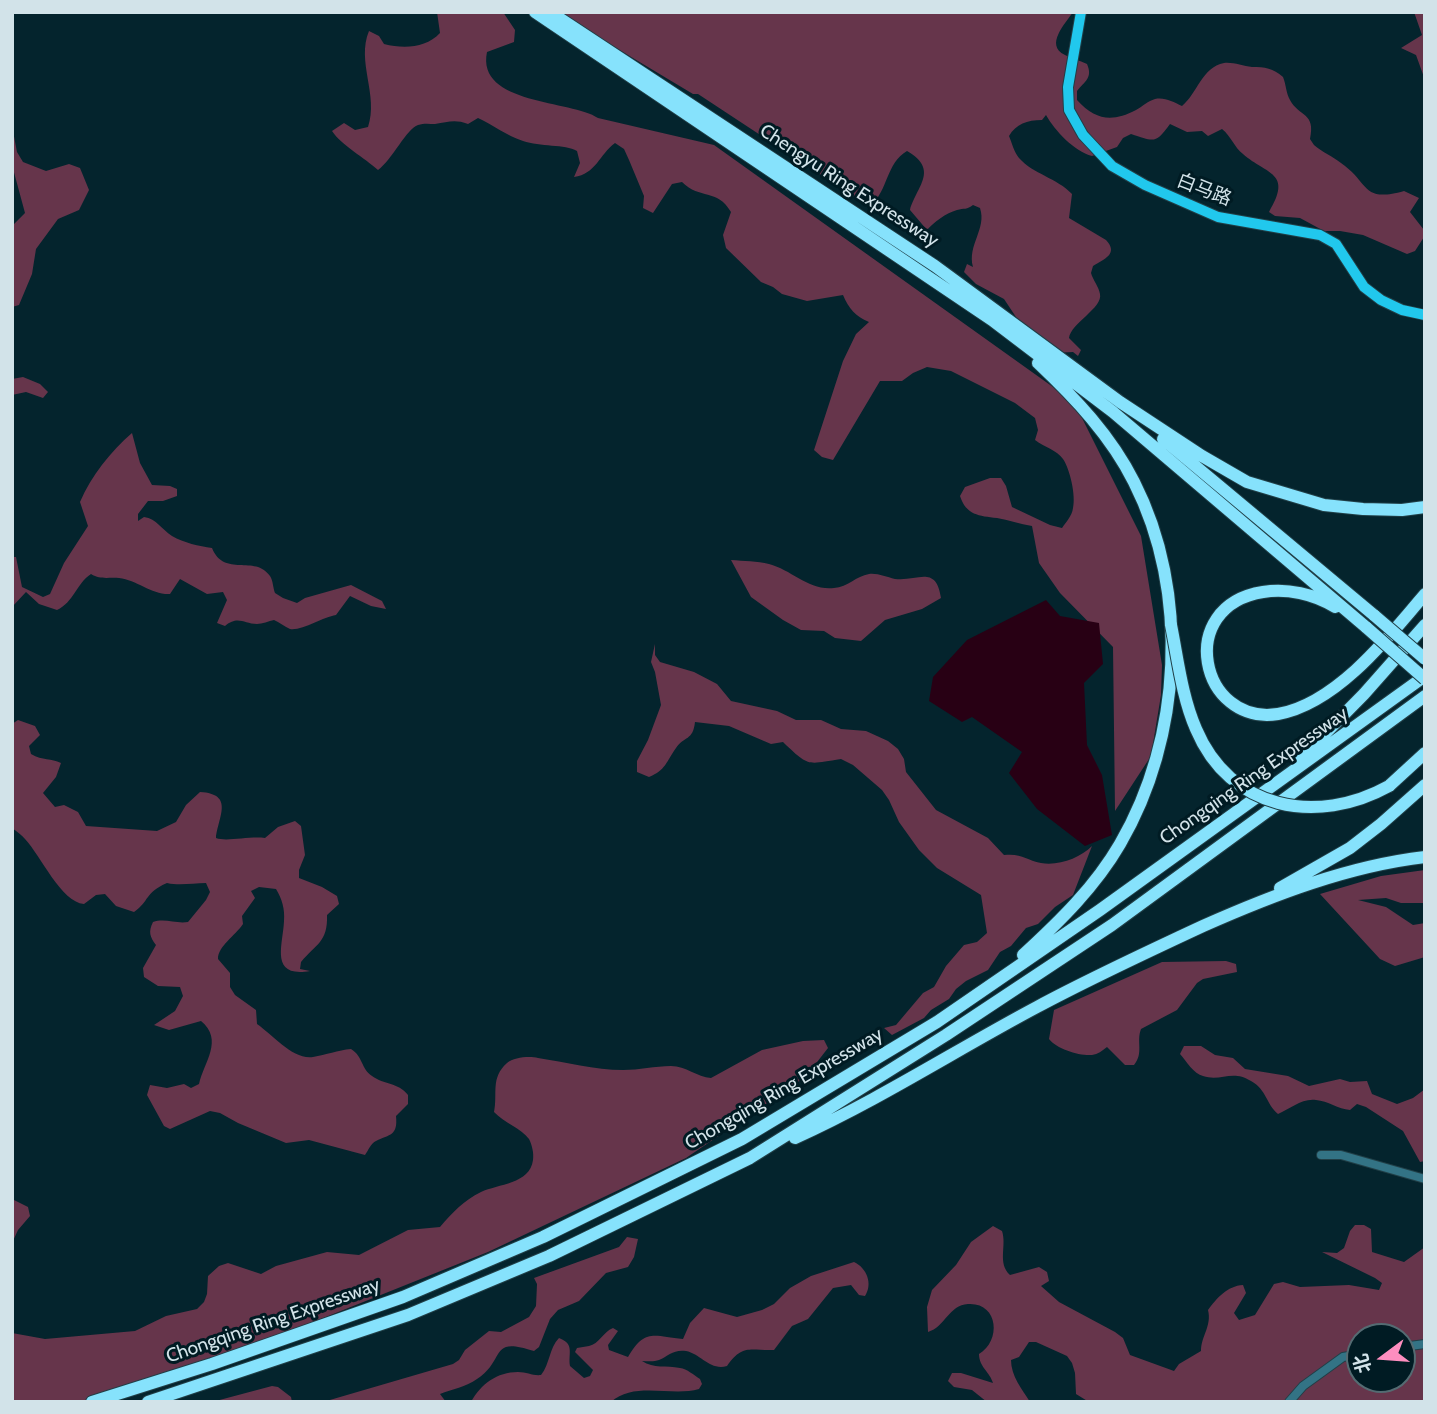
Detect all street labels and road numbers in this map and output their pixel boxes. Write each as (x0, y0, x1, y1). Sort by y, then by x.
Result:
street label: Chengyu Ring Expressway (755, 120, 943, 252)
street label: 白马路 (1173, 169, 1235, 211)
street label: Chongqing Ring Expressway (1155, 702, 1353, 850)
street label: Chongqing Ring Expressway (681, 1023, 887, 1155)
street label: Chongqing Ring Expressway (163, 1274, 383, 1368)

